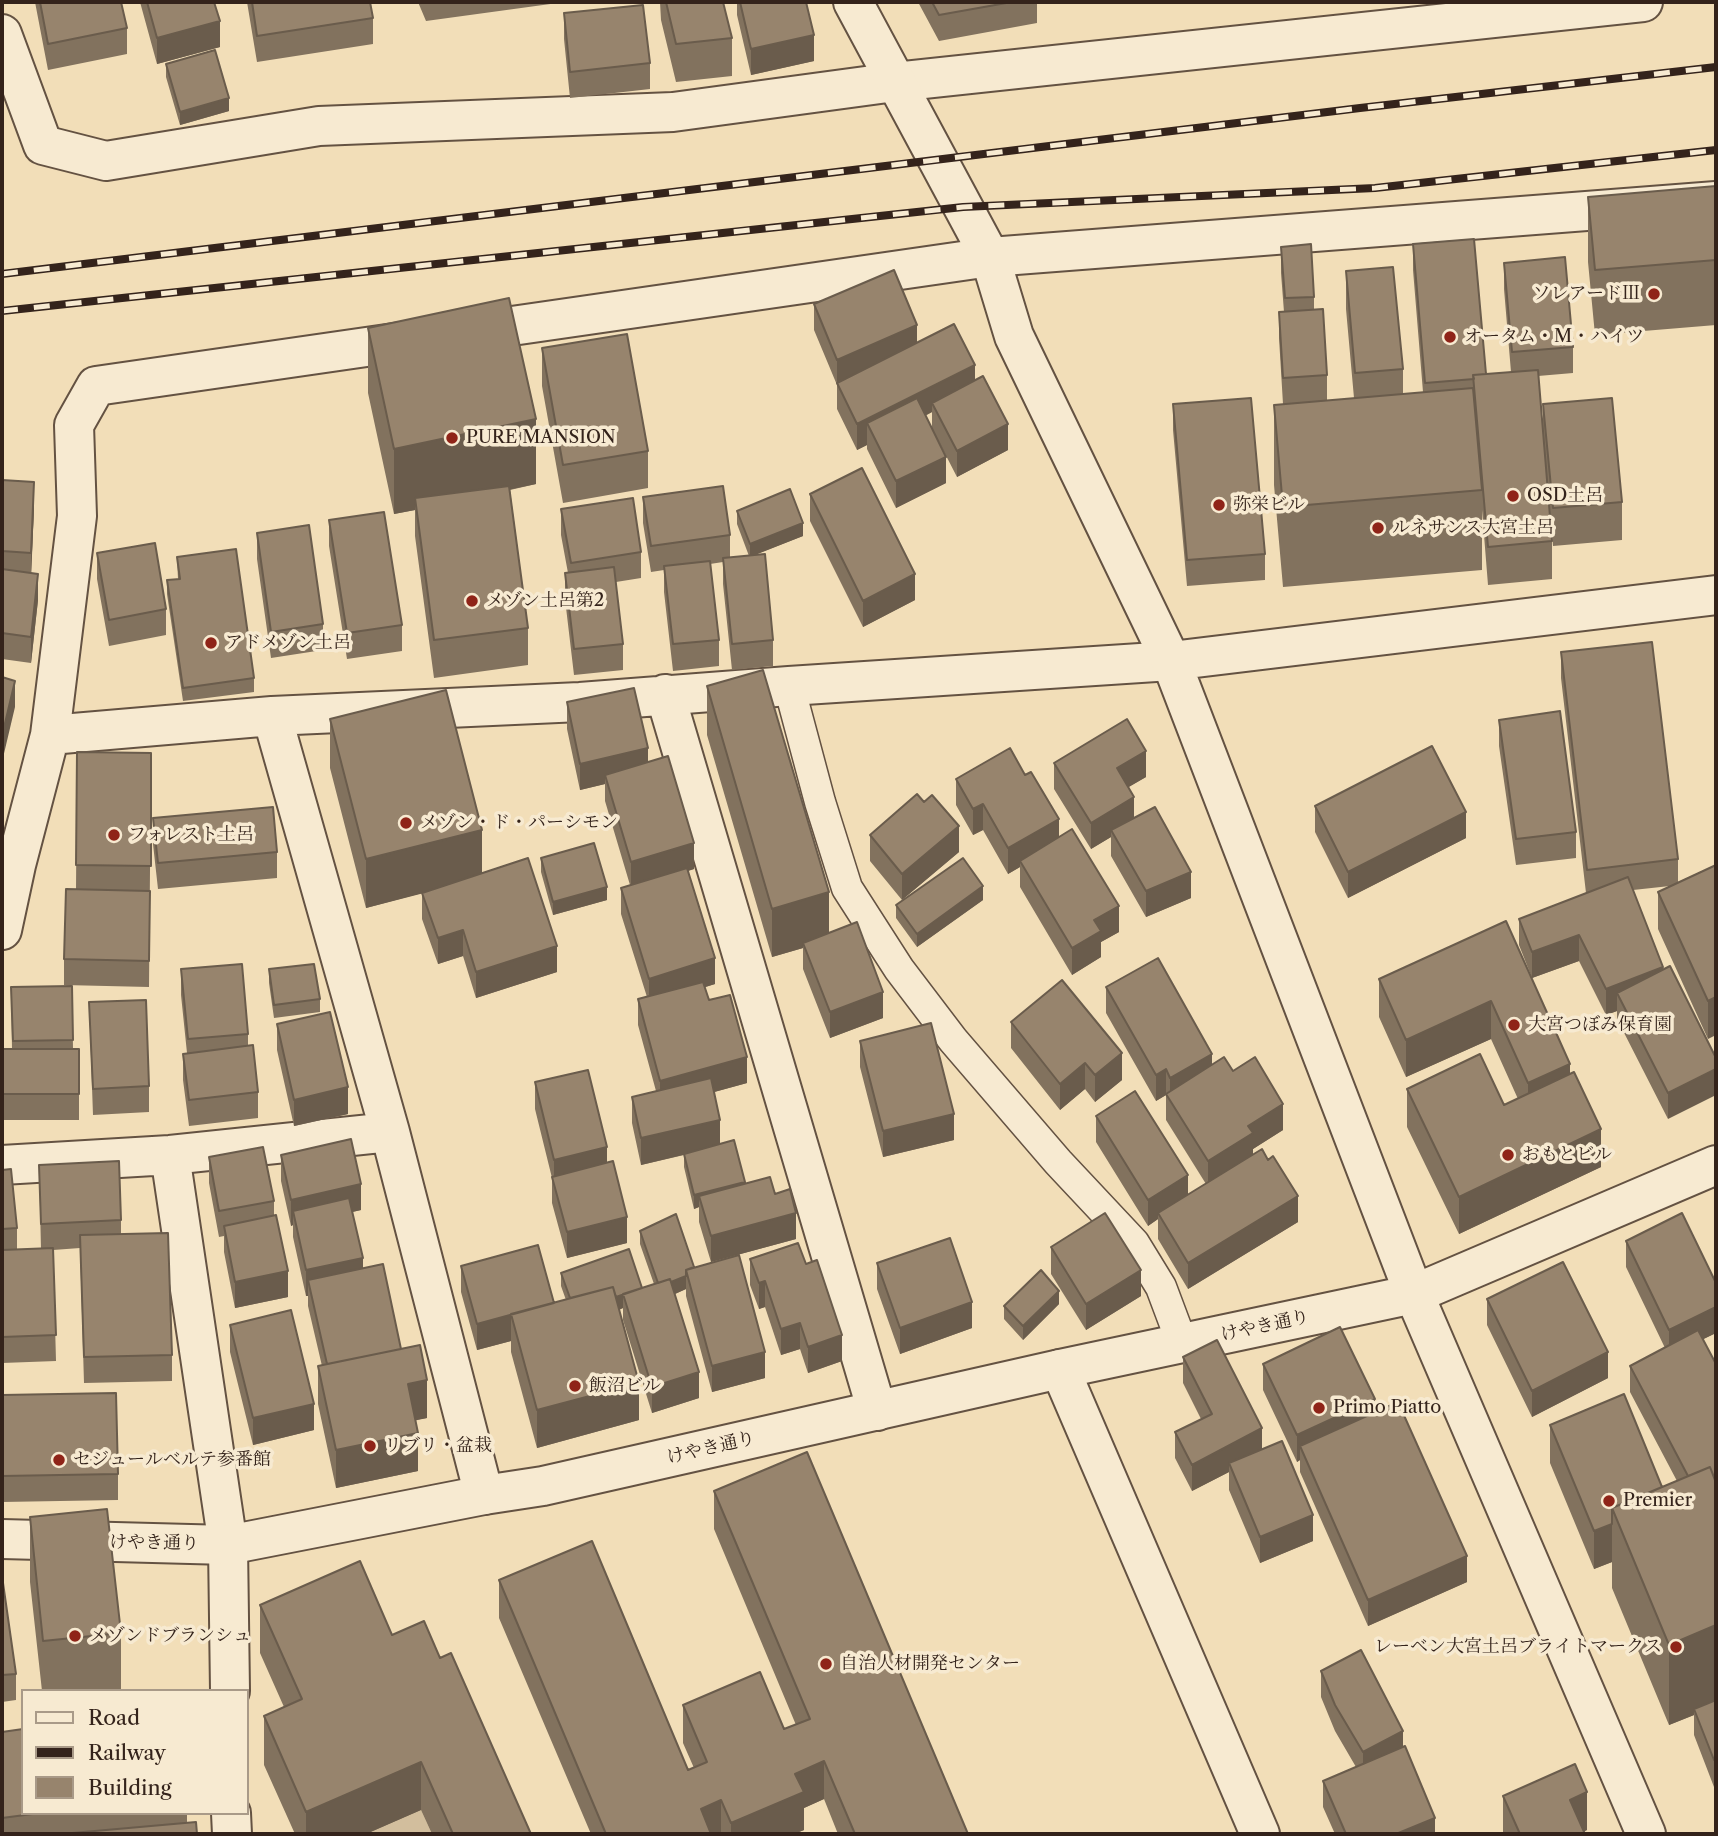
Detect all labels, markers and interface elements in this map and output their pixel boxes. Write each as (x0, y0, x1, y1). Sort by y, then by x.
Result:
place label: ソレアードⅢ (1533, 283, 1640, 305)
marker: ソレアードⅢ (1646, 286, 1662, 302)
place label: オータム・M・ハイツ (1464, 326, 1644, 348)
marker: オータム・M・ハイツ (1442, 329, 1458, 345)
place label: PURE MANSION (466, 427, 616, 449)
marker: PURE MANSION (444, 430, 460, 446)
place label: OSD土呂 (1527, 485, 1603, 507)
marker: OSD土呂 (1505, 488, 1521, 504)
place label: 弥栄ビル (1233, 494, 1305, 516)
marker: 弥栄ビル (1211, 497, 1227, 513)
place label: ルネサンス大宮土呂 (1392, 517, 1554, 539)
marker: ルネサンス大宮土呂 (1370, 520, 1386, 536)
place label: メゾン土呂第2 (486, 590, 604, 612)
marker: メゾン土呂第2 (464, 593, 480, 609)
place label: アドメゾン土呂 (225, 632, 351, 654)
marker: アドメゾン土呂 (203, 635, 219, 651)
place label: メゾン・ド・パーシモン (420, 812, 618, 834)
marker: メゾン・ド・パーシモン (398, 815, 414, 831)
place label: フォレスト土呂 (128, 824, 254, 846)
marker: フォレスト土呂 (106, 827, 122, 843)
place label: 大宮つぼみ保育園 (1528, 1014, 1672, 1036)
marker: 大宮つぼみ保育園 (1506, 1017, 1522, 1033)
place label: おもとビル (1522, 1144, 1612, 1166)
marker: おもとビル (1500, 1147, 1516, 1163)
street label: けやき通り (1219, 1306, 1311, 1346)
place label: 飯沼ビル (589, 1375, 661, 1397)
marker: 飯沼ビル (567, 1378, 583, 1394)
place label: Primo Piatto (1333, 1397, 1441, 1419)
marker: Primo Piatto (1311, 1400, 1327, 1416)
street label: けやき通り (665, 1427, 757, 1469)
place label: リブリ・盆栽 (384, 1435, 492, 1457)
marker: リブリ・盆栽 (362, 1438, 378, 1454)
place label: セジュールベルテ参番館 (73, 1449, 271, 1471)
marker: セジュールベルテ参番館 (51, 1452, 67, 1468)
place label: Premier (1623, 1490, 1692, 1512)
marker: Premier (1601, 1493, 1617, 1509)
street label: けやき通り (109, 1531, 199, 1555)
place label: メゾンドブランシュ (89, 1625, 251, 1647)
marker: メゾンドブランシュ (67, 1628, 83, 1644)
place label: レーベン大宮土呂ブライトマークス (1374, 1636, 1662, 1658)
marker: レーベン大宮土呂ブライトマークス (1668, 1639, 1684, 1655)
place label: 自治人材開発センター (840, 1653, 1020, 1675)
marker: 自治人材開発センター (818, 1656, 834, 1672)
legend (21, 1689, 248, 1815)
text: Road (88, 1705, 140, 1730)
text: Railway (88, 1740, 166, 1765)
text: Building (88, 1775, 172, 1800)

